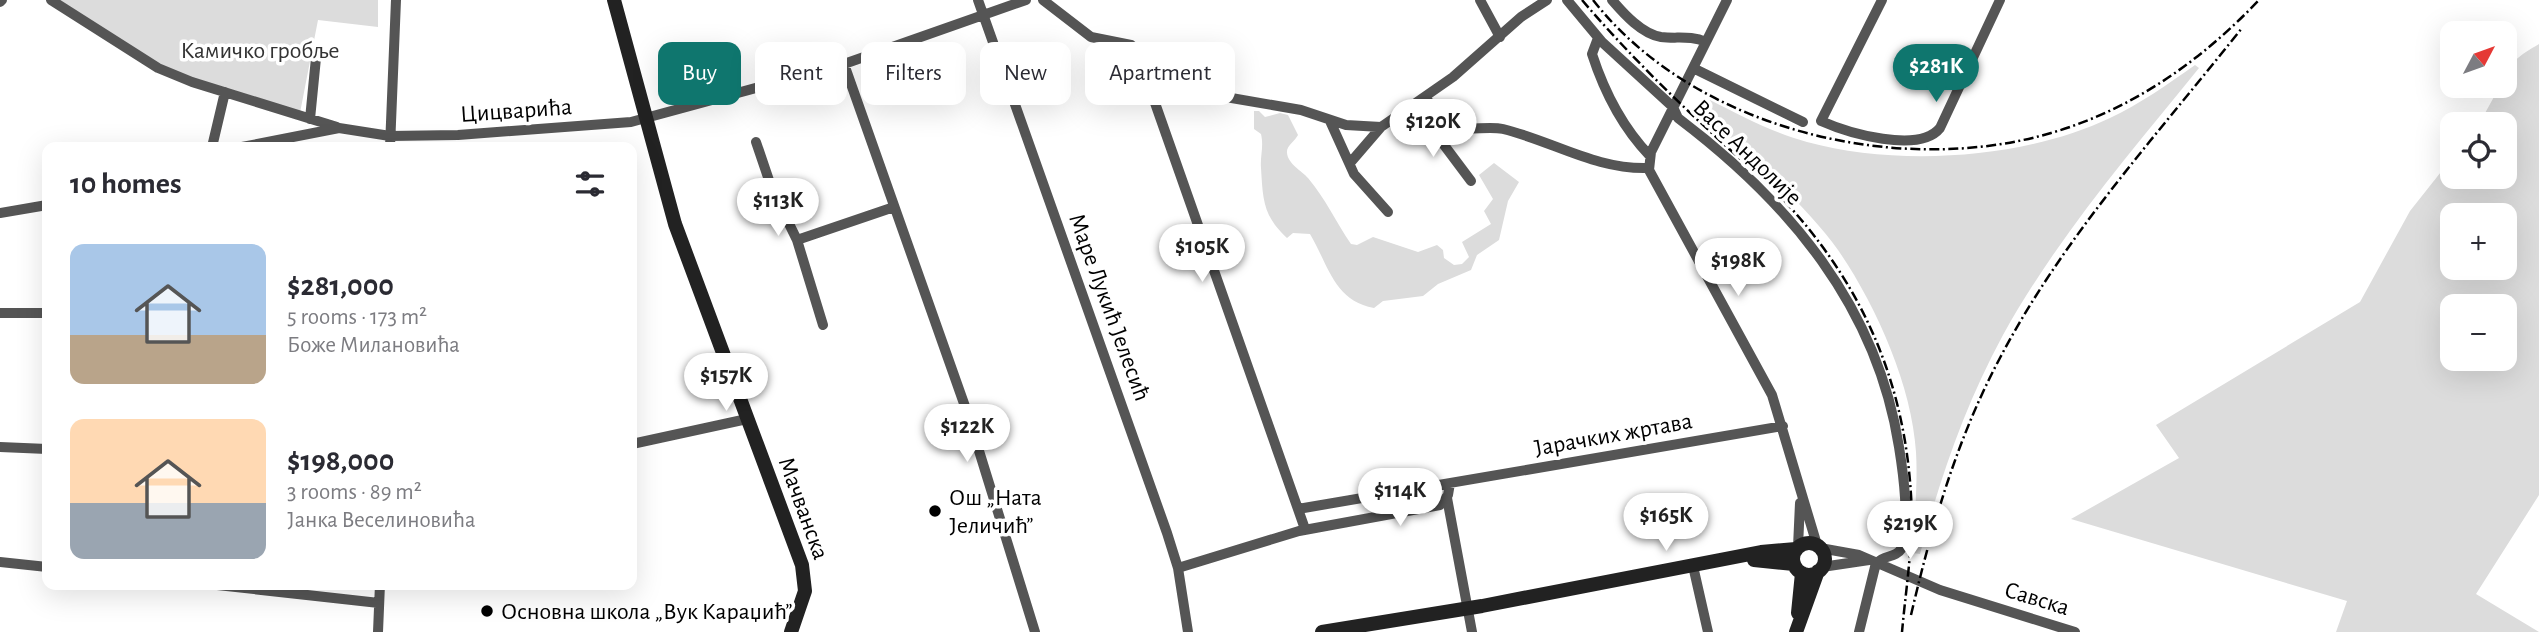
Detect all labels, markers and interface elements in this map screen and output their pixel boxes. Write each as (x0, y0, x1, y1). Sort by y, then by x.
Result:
north arrow (2440, 21, 2516, 98)
map controls (2440, 21, 2517, 371)
park label: Камичко гробље (180, 39, 340, 63)
chip: Buy (658, 42, 741, 105)
chip: Rent (755, 42, 847, 105)
chip: Filters (861, 42, 966, 105)
chip: New (980, 42, 1071, 105)
chip: Apartment (1085, 42, 1235, 105)
pin: $281K (1887, 44, 1985, 104)
text: $281K (1909, 55, 1963, 78)
street label: Цицварића (459, 95, 573, 127)
street label: Васе Андолије (1688, 95, 1806, 210)
pin: $120K (1384, 100, 1482, 159)
text: $120K (1406, 110, 1460, 133)
button: locate (2440, 112, 2517, 189)
icon: filters (571, 165, 609, 203)
text: 10 homes (70, 169, 181, 199)
pin: $113K (729, 178, 827, 238)
text: $113K (753, 189, 803, 212)
button: + (2440, 203, 2517, 280)
street label: Маре Лукић Јелесић (1064, 210, 1154, 404)
pin: $105K (1153, 224, 1251, 284)
text: $105K (1175, 235, 1229, 258)
pin: $198K (1689, 238, 1787, 298)
text: $198K (1711, 249, 1765, 272)
text: $281,000 (287, 271, 394, 301)
icon: home (126, 272, 210, 356)
button: − (2440, 294, 2517, 371)
text: 5 rooms · 173 m² (287, 306, 427, 329)
text: Боже Милановића (287, 334, 460, 357)
pin: $157K (677, 354, 775, 413)
text: $157K (700, 364, 752, 387)
pin: $122K (918, 405, 1016, 464)
street label: Јарачких жртава (1532, 409, 1694, 461)
text: $122K (940, 415, 994, 438)
text: $198,000 (287, 446, 394, 476)
icon: home (126, 447, 210, 531)
street label: Мачванска (773, 454, 833, 563)
pin: $114K (1351, 468, 1449, 528)
text: $114K (1374, 479, 1426, 502)
text: 3 rooms · 89 m² (287, 481, 422, 504)
place label: Ош „Ната Јеличић” (949, 486, 1042, 538)
pin: $165K (1617, 494, 1715, 553)
pin: $219K (1861, 502, 1959, 561)
marker: Ош „Ната Јеличић” (927, 503, 943, 519)
text: $165K (1639, 504, 1693, 527)
text: Јанка Веселиновића (287, 509, 475, 532)
text: $219K (1883, 512, 1937, 535)
street label: Савска (2001, 578, 2072, 620)
place label: Основна школа „Вук Караџић” (501, 600, 792, 624)
marker: Основна школа „Вук Караџић” (479, 603, 495, 619)

